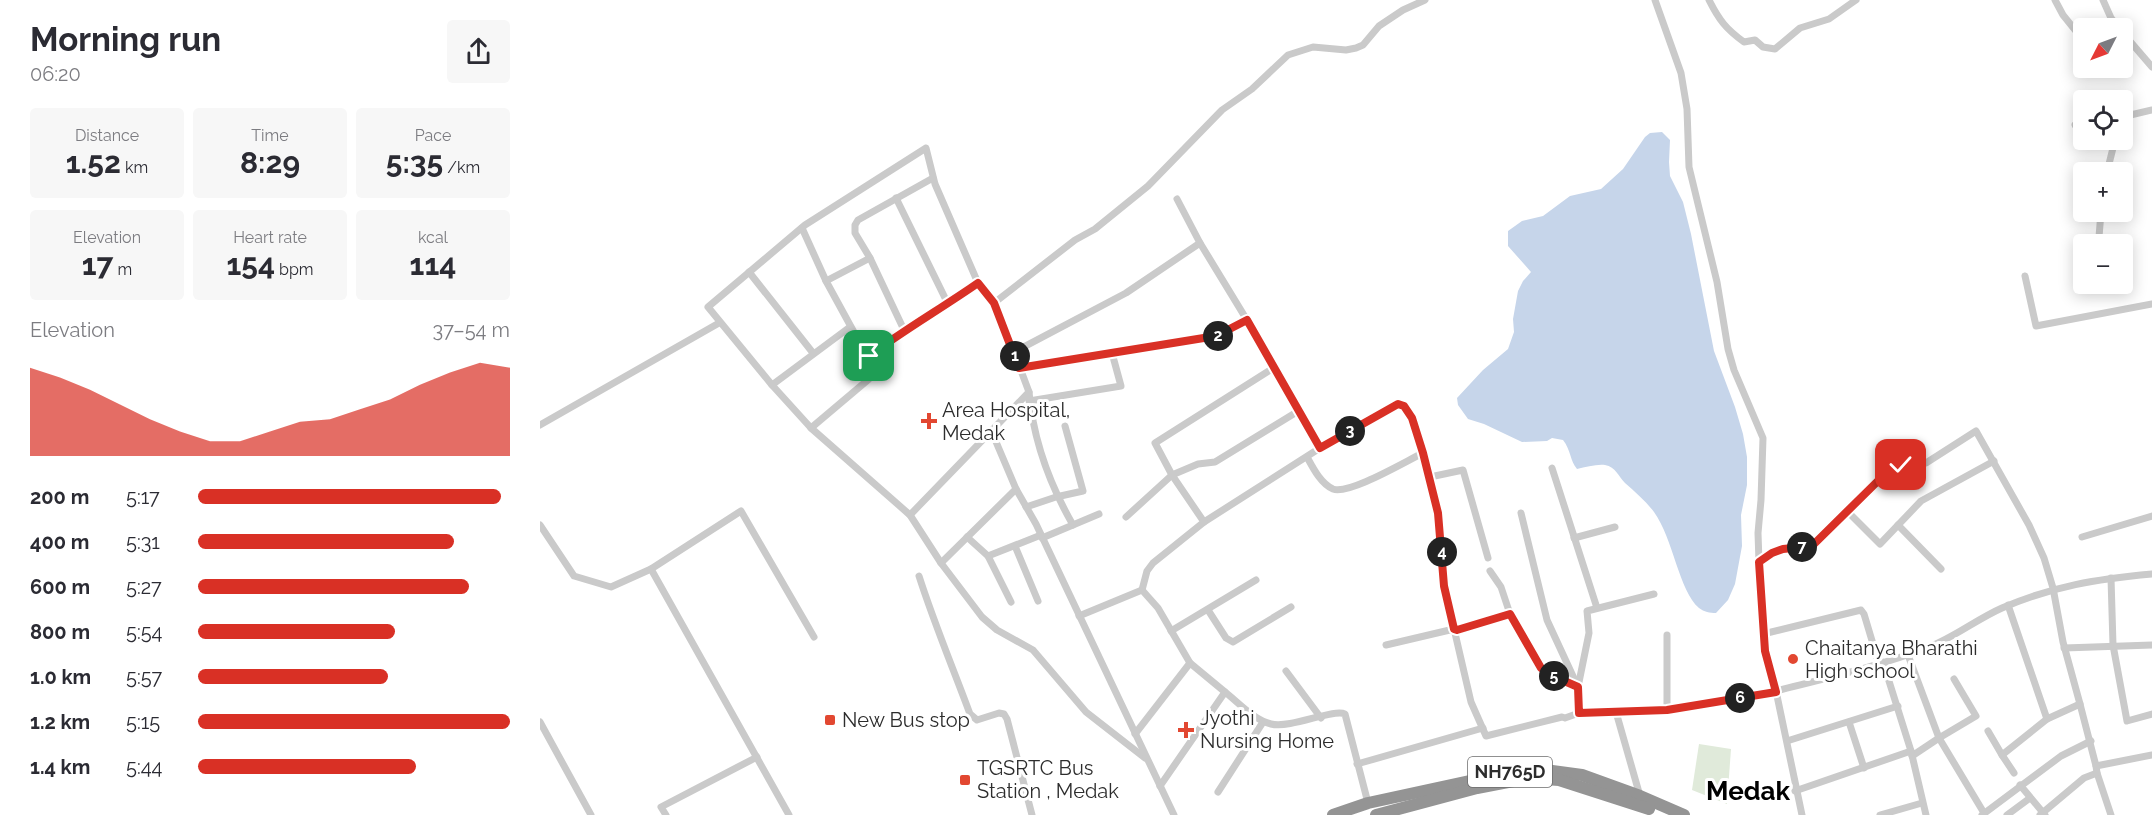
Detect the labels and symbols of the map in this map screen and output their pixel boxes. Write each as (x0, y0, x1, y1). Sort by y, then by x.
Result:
north arrow (2073, 18, 2133, 78)
pin: 2 (1203, 321, 1233, 351)
pin (843, 330, 894, 381)
pin: 1 (1000, 341, 1030, 371)
place label: Area Hospital, Medak (942, 398, 1070, 445)
marker: Area Hospital, Medak (920, 412, 938, 430)
pin: 3 (1335, 416, 1365, 446)
pin (1875, 439, 1926, 490)
pin: 7 (1787, 532, 1817, 562)
pin: 4 (1427, 537, 1457, 567)
place label: Chaitanya Bharathi High school (1805, 636, 1978, 683)
marker: Chaitanya Bharathi High school (1786, 652, 1800, 666)
pin: 5 (1539, 661, 1569, 691)
pin: 6 (1725, 683, 1755, 713)
place label: Jyothi Nursing Home (1200, 706, 1334, 753)
place label: New Bus stop (842, 708, 970, 732)
marker: New Bus stop (823, 713, 837, 727)
marker: Jyothi Nursing Home (1177, 721, 1195, 739)
place label: TGSRTC Bus Station , Medak (977, 756, 1119, 803)
road number: NH765D (1468, 757, 1552, 787)
marker: TGSRTC Bus Station , Medak (958, 773, 972, 787)
district label: Medak (1706, 776, 1791, 806)

